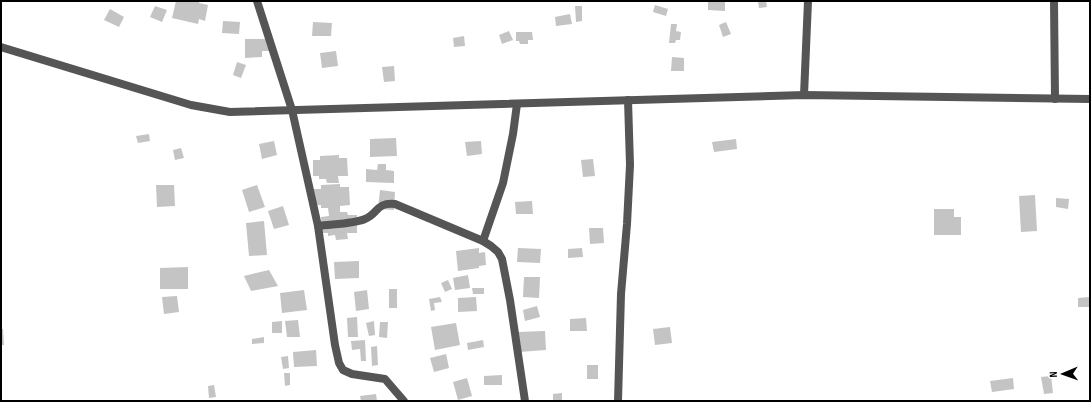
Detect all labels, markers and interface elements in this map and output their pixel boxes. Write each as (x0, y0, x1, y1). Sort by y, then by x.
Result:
north arrow (1043, 354, 1083, 394)
text: N (1047, 371, 1060, 377)

